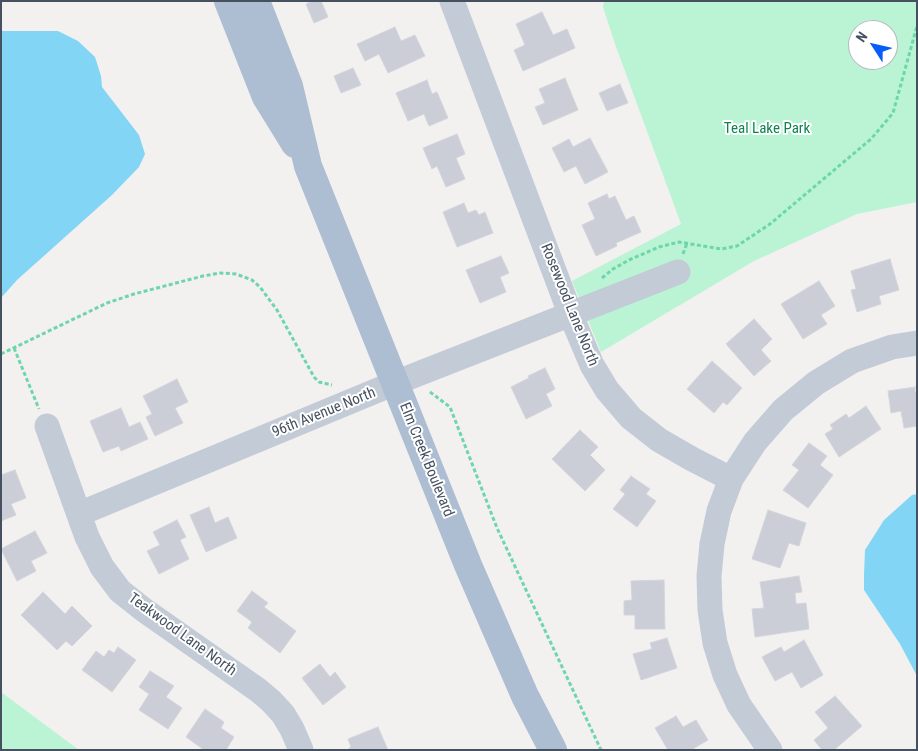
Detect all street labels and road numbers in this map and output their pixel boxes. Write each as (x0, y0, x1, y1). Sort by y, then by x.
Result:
street label: Rosewood Lane North (536, 241, 602, 369)
street label: 96th Avenue North (270, 384, 378, 442)
street label: Elm Creek Boulevard (395, 400, 457, 520)
street label: Teakwood Lane North (124, 590, 240, 680)

